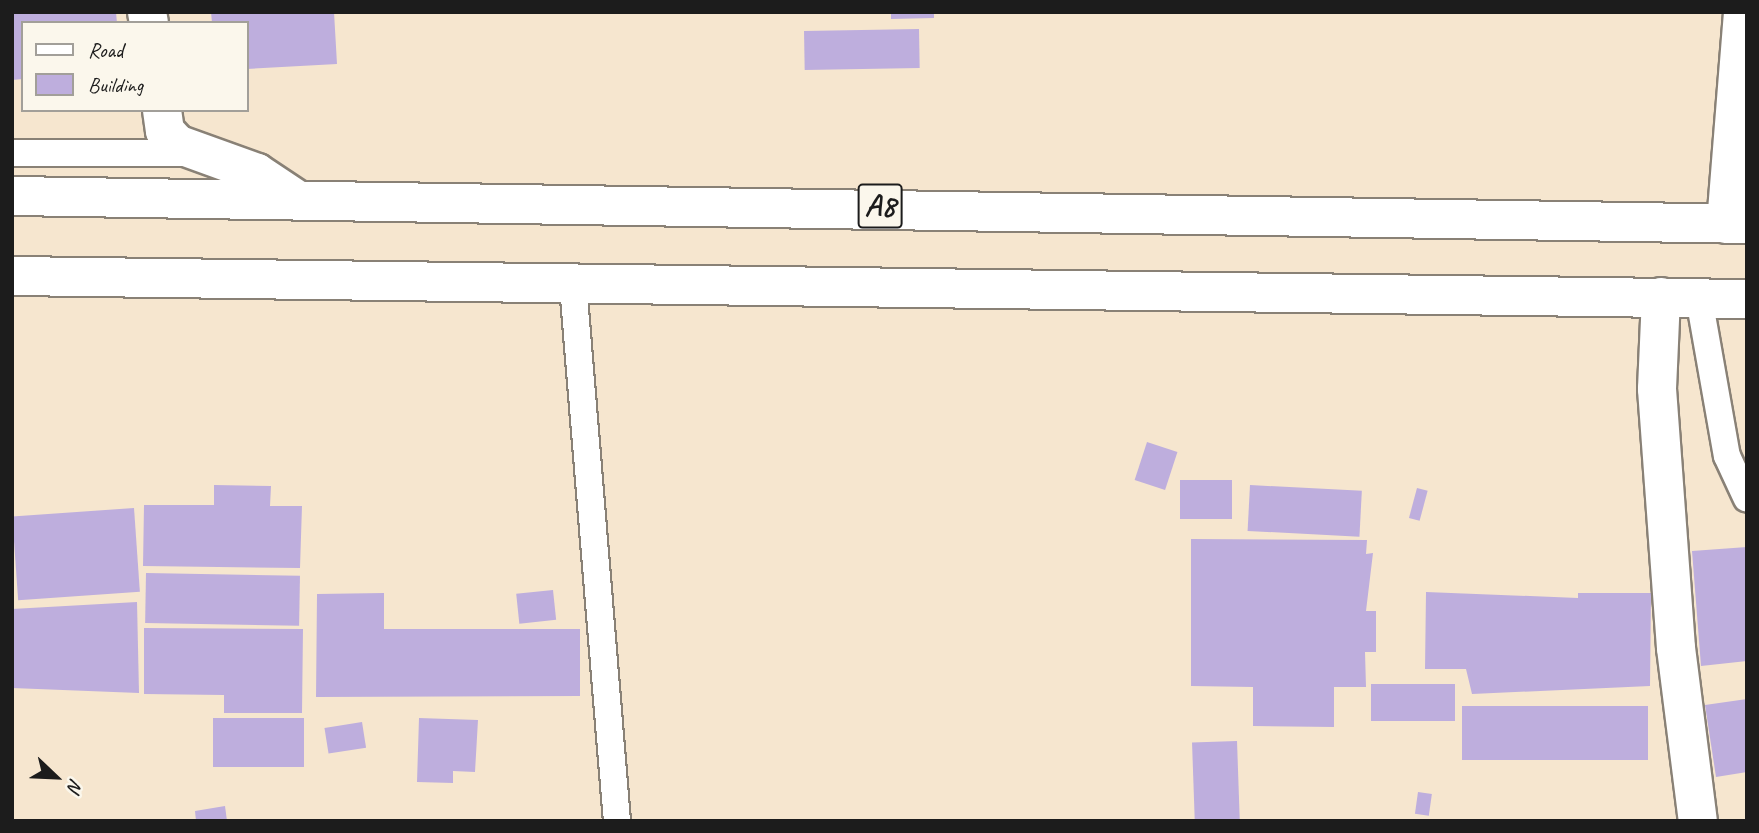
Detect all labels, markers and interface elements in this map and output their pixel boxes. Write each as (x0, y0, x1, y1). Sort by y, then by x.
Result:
legend (21, 21, 248, 112)
text: Road (88, 37, 123, 63)
text: Building (88, 72, 143, 98)
road number: A8 (857, 177, 903, 234)
north arrow (21, 742, 91, 812)
text: N (62, 775, 89, 795)

